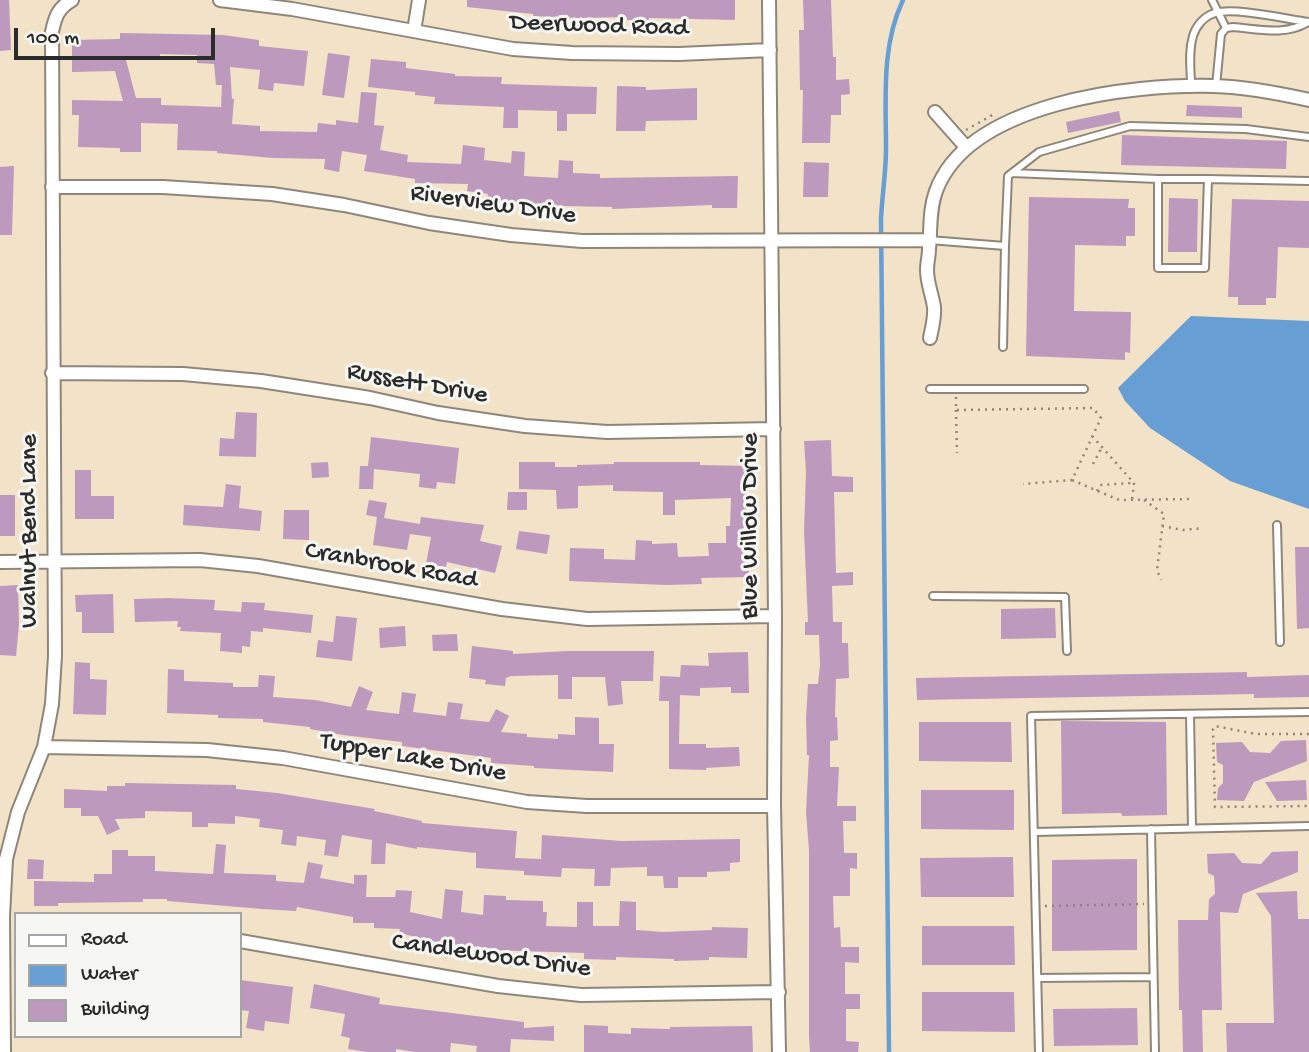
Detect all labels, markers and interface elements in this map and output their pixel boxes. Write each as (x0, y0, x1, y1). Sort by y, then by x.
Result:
street label: Deerwood Road (509, 8, 689, 46)
scale bar (18, 14, 219, 58)
text: 100 m (27, 27, 79, 52)
street label: Riverview Drive (408, 179, 578, 233)
street label: Russett Drive (344, 357, 490, 413)
street label: Blue Willow Drive (736, 433, 768, 619)
street label: Walnut Bend Lane (15, 434, 47, 628)
street label: Cranbrook Road (302, 536, 480, 598)
street label: Tupper Lake Drive (318, 727, 508, 791)
legend (14, 912, 242, 1038)
text: Road (81, 928, 127, 953)
street label: Candlewood Drive (390, 928, 592, 986)
text: Water (81, 963, 137, 988)
text: Building (81, 998, 150, 1023)

